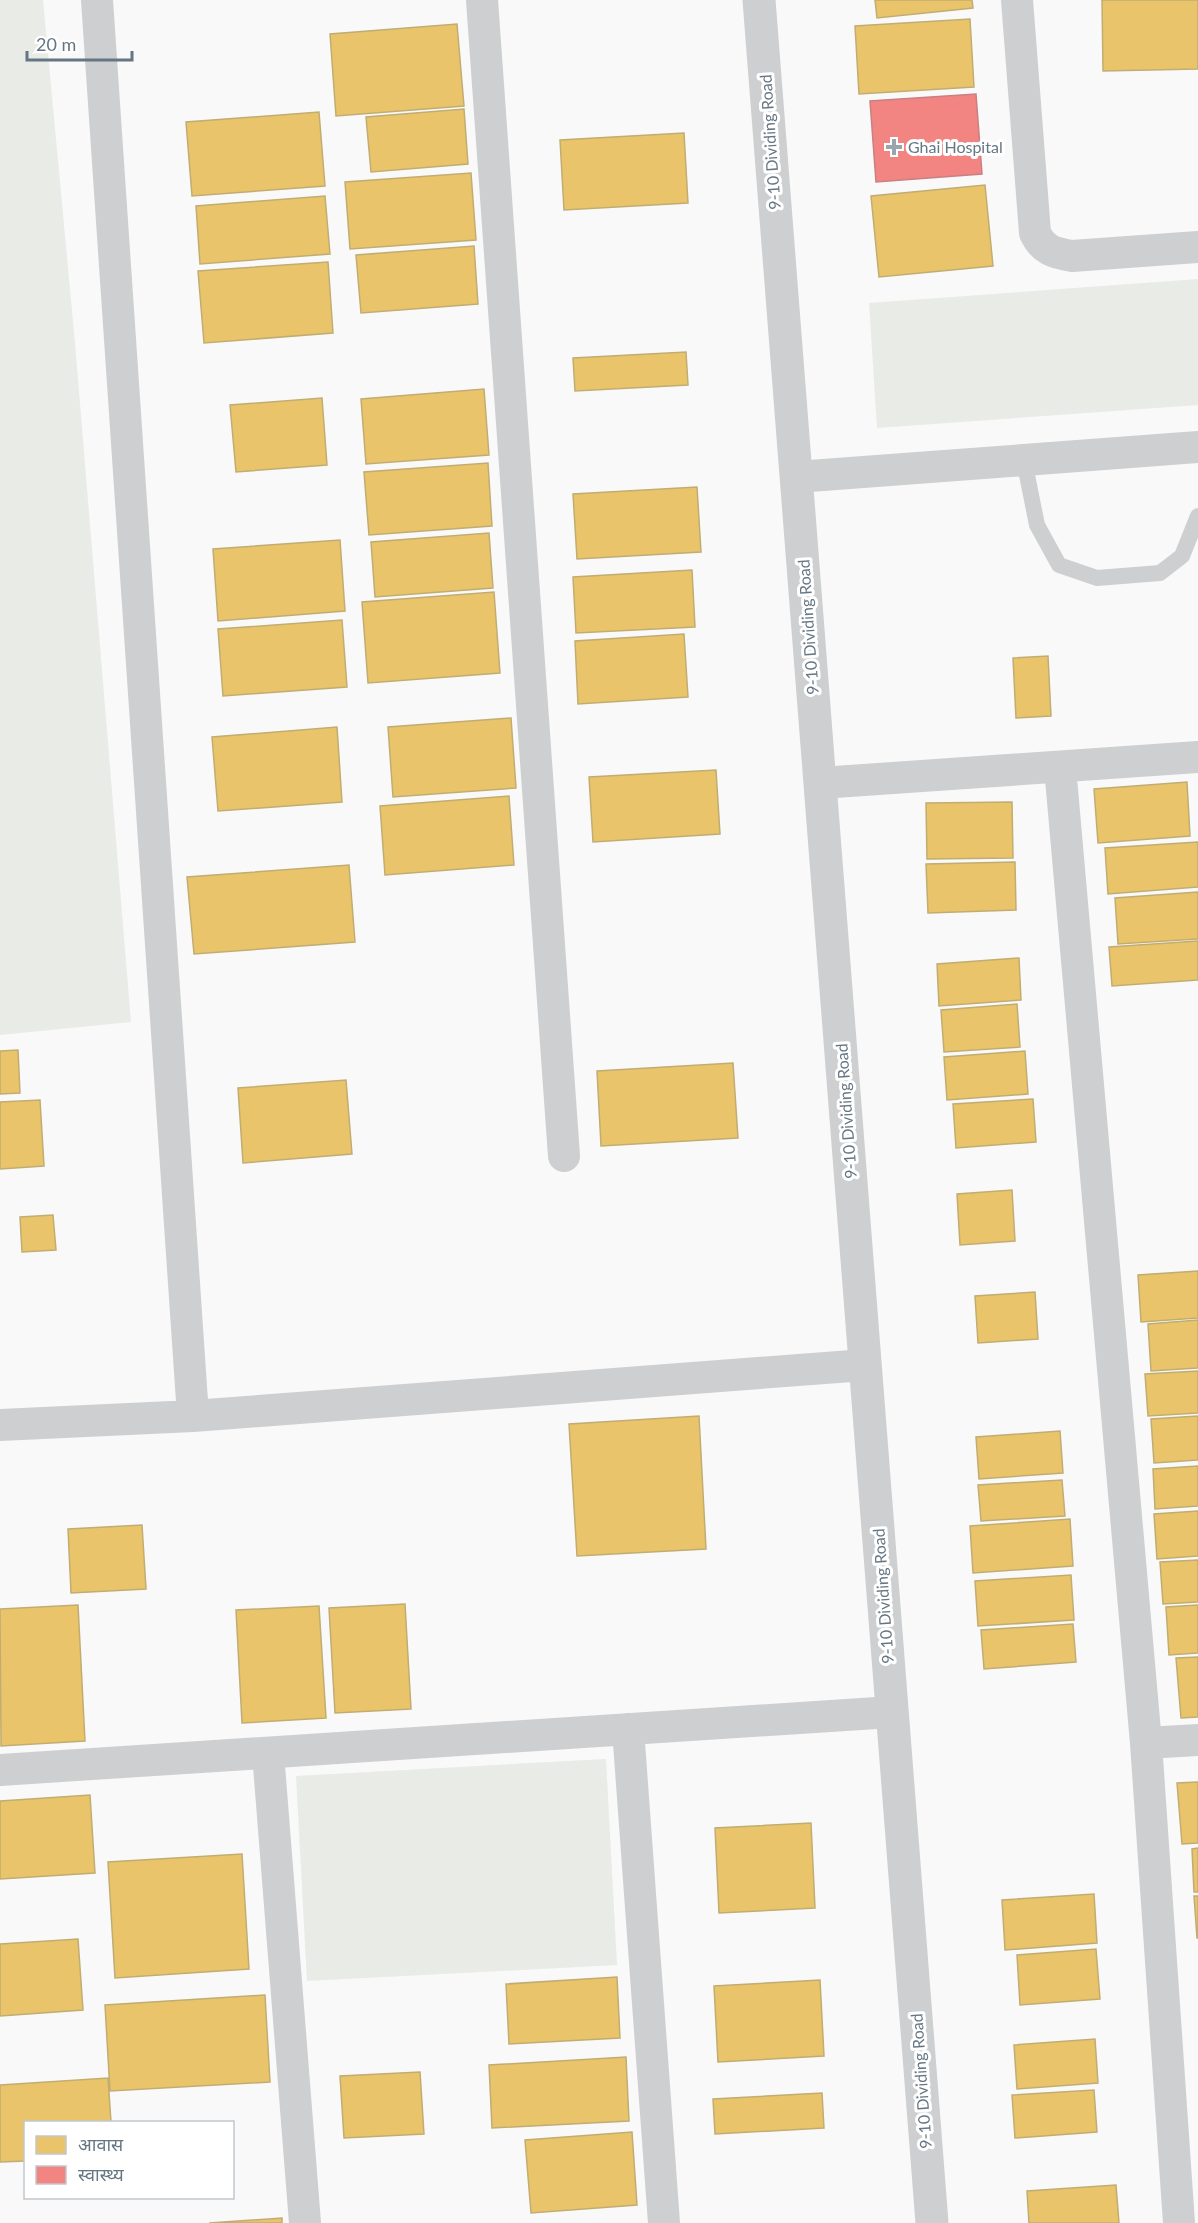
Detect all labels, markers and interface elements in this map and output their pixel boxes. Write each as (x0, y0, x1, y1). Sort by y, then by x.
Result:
scale bar (27, 24, 132, 62)
text: 20 m (36, 33, 76, 55)
street label: 9-10 Dividing Road (755, 74, 784, 210)
place label: Ghai Hospital (908, 137, 1003, 156)
marker: Ghai Hospital (885, 138, 903, 156)
street label: 9-10 Dividing Road (793, 559, 822, 695)
street label: 9-10 Dividing Road (831, 1043, 860, 1179)
street label: 9-10 Dividing Road (868, 1528, 897, 1664)
street label: 9-10 Dividing Road (906, 2013, 935, 2149)
legend (24, 2121, 234, 2199)
text: आवास (78, 2133, 124, 2155)
text: स्वास्थ्य (78, 2163, 124, 2185)

